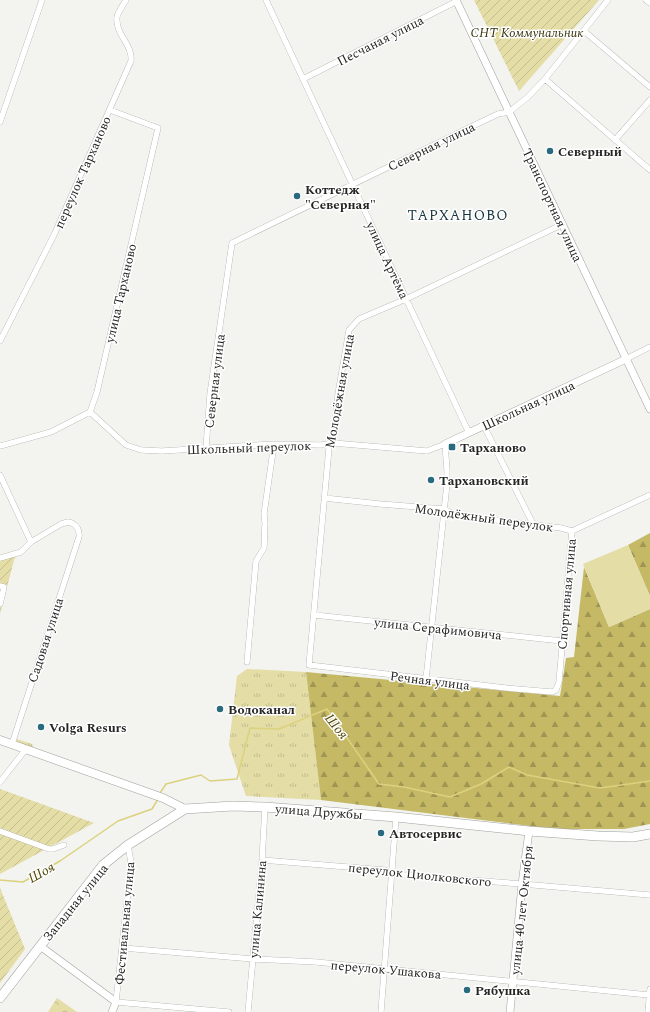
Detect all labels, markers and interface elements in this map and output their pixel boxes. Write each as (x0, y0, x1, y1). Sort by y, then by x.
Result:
street label: Песчаная улица (333, 10, 428, 71)
park label: СНТ Коммунальник (470, 23, 584, 43)
street label: переулок Тарханово (49, 113, 117, 232)
street label: Северная улица (384, 117, 479, 177)
place label: Северный (558, 142, 622, 162)
street label: Транспортная улица (517, 145, 588, 266)
marker: Северный (545, 146, 555, 156)
place label: Коттедж "Северная" (305, 180, 376, 215)
marker: Коттедж "Северная" (292, 191, 302, 201)
district label: ТАРХАНОВО (407, 205, 509, 226)
street label: улица Артёма (360, 217, 414, 303)
street label: улица Тарханово (100, 242, 142, 346)
street label: Северная улица (199, 332, 231, 430)
street label: Молодёжная улица (320, 332, 360, 450)
street label: Школьная улица (479, 375, 579, 436)
street label: Школьный переулок (186, 436, 312, 460)
place label: Тарханово (460, 438, 526, 458)
marker: Тарханово (447, 442, 457, 452)
place label: Тархановский (439, 471, 529, 491)
marker: Тархановский (426, 475, 436, 485)
street label: Молодёжный переулок (413, 498, 555, 538)
street label: Спортивная улица (552, 537, 582, 650)
street label: Садовая улица (23, 595, 69, 685)
street label: улица Серафимовича (372, 612, 503, 646)
street label: Речная улица (389, 666, 472, 696)
place label: Водоканал (228, 700, 295, 720)
marker: Водоканал (215, 704, 225, 714)
water label: Шоя (320, 709, 354, 744)
place label: Volga Resurs (49, 718, 127, 738)
marker: Volga Resurs (36, 722, 46, 732)
street label: улица Дружбы (273, 799, 363, 825)
place label: Автосервис (389, 824, 462, 844)
marker: Автосервис (376, 828, 386, 838)
street label: улица 40 лет Октября (505, 844, 539, 977)
water label: Шоя (24, 856, 59, 888)
street label: переулок Циолковского (347, 858, 493, 892)
street label: Западная улица (38, 859, 114, 946)
street label: улица Калинина (244, 859, 272, 960)
street label: Фестивальная улица (110, 860, 140, 986)
street label: переулок Ушакова (330, 955, 443, 985)
place label: Рябушка (475, 981, 531, 1001)
marker: Рябушка (462, 985, 472, 995)

